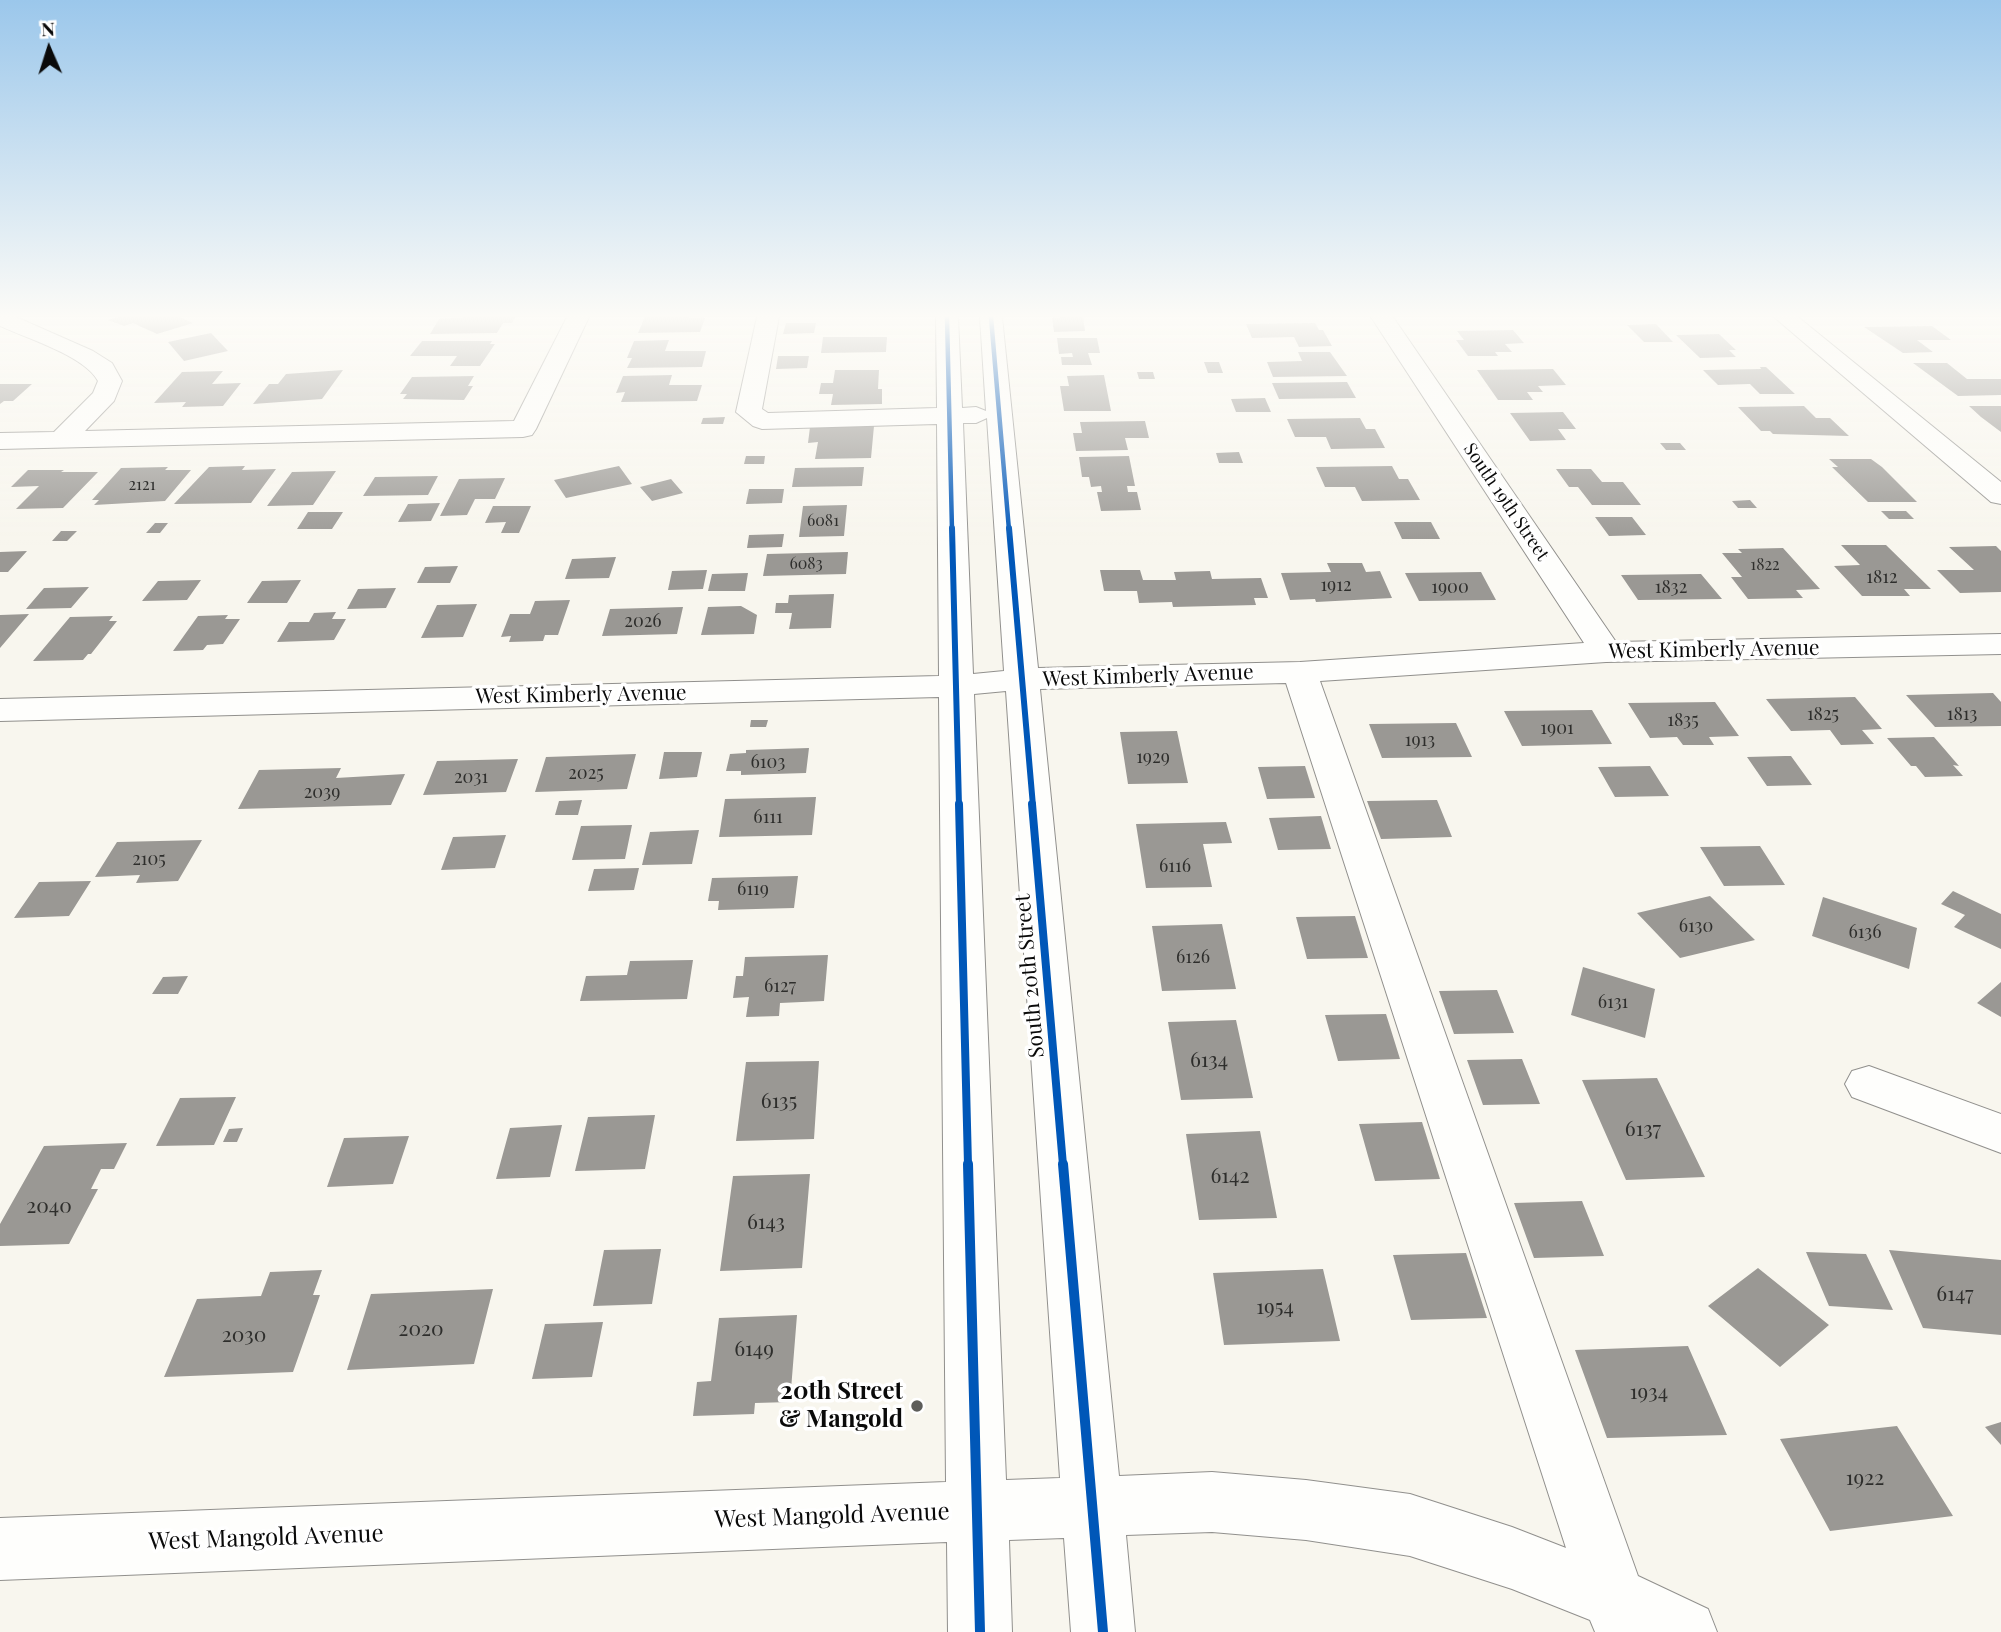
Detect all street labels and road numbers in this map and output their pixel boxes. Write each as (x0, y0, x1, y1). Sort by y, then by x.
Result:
street label: South 19th Street (1459, 439, 1553, 565)
street label: West Kimberly Avenue (1608, 636, 1820, 664)
street label: West Kimberly Avenue (1042, 660, 1254, 692)
street label: West Kimberly Avenue (475, 681, 687, 709)
street label: South 20th Street (1010, 893, 1050, 1059)
street label: West Mangold Avenue (714, 1498, 950, 1534)
street label: West Mangold Avenue (148, 1520, 384, 1556)

